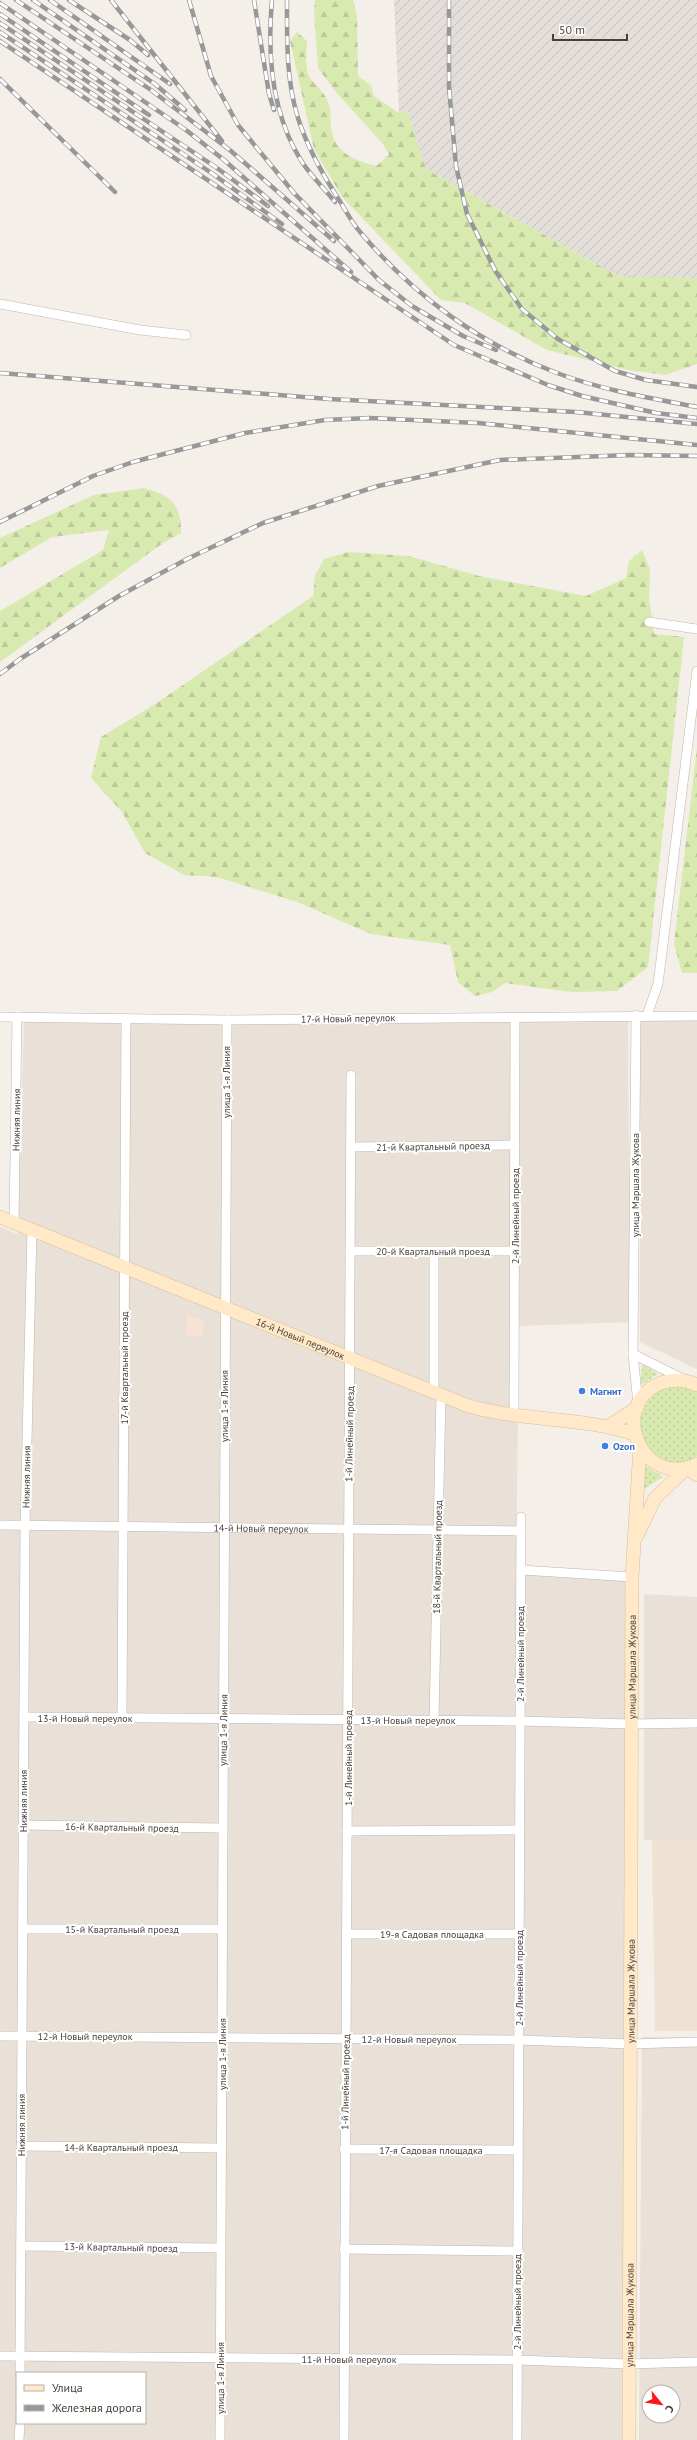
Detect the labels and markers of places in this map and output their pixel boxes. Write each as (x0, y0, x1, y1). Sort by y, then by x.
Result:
place label: Магнит (590, 1385, 623, 1398)
marker: Магнит (577, 1386, 587, 1396)
place label: Ozon (613, 1440, 635, 1453)
marker: Ozon (600, 1441, 610, 1451)

